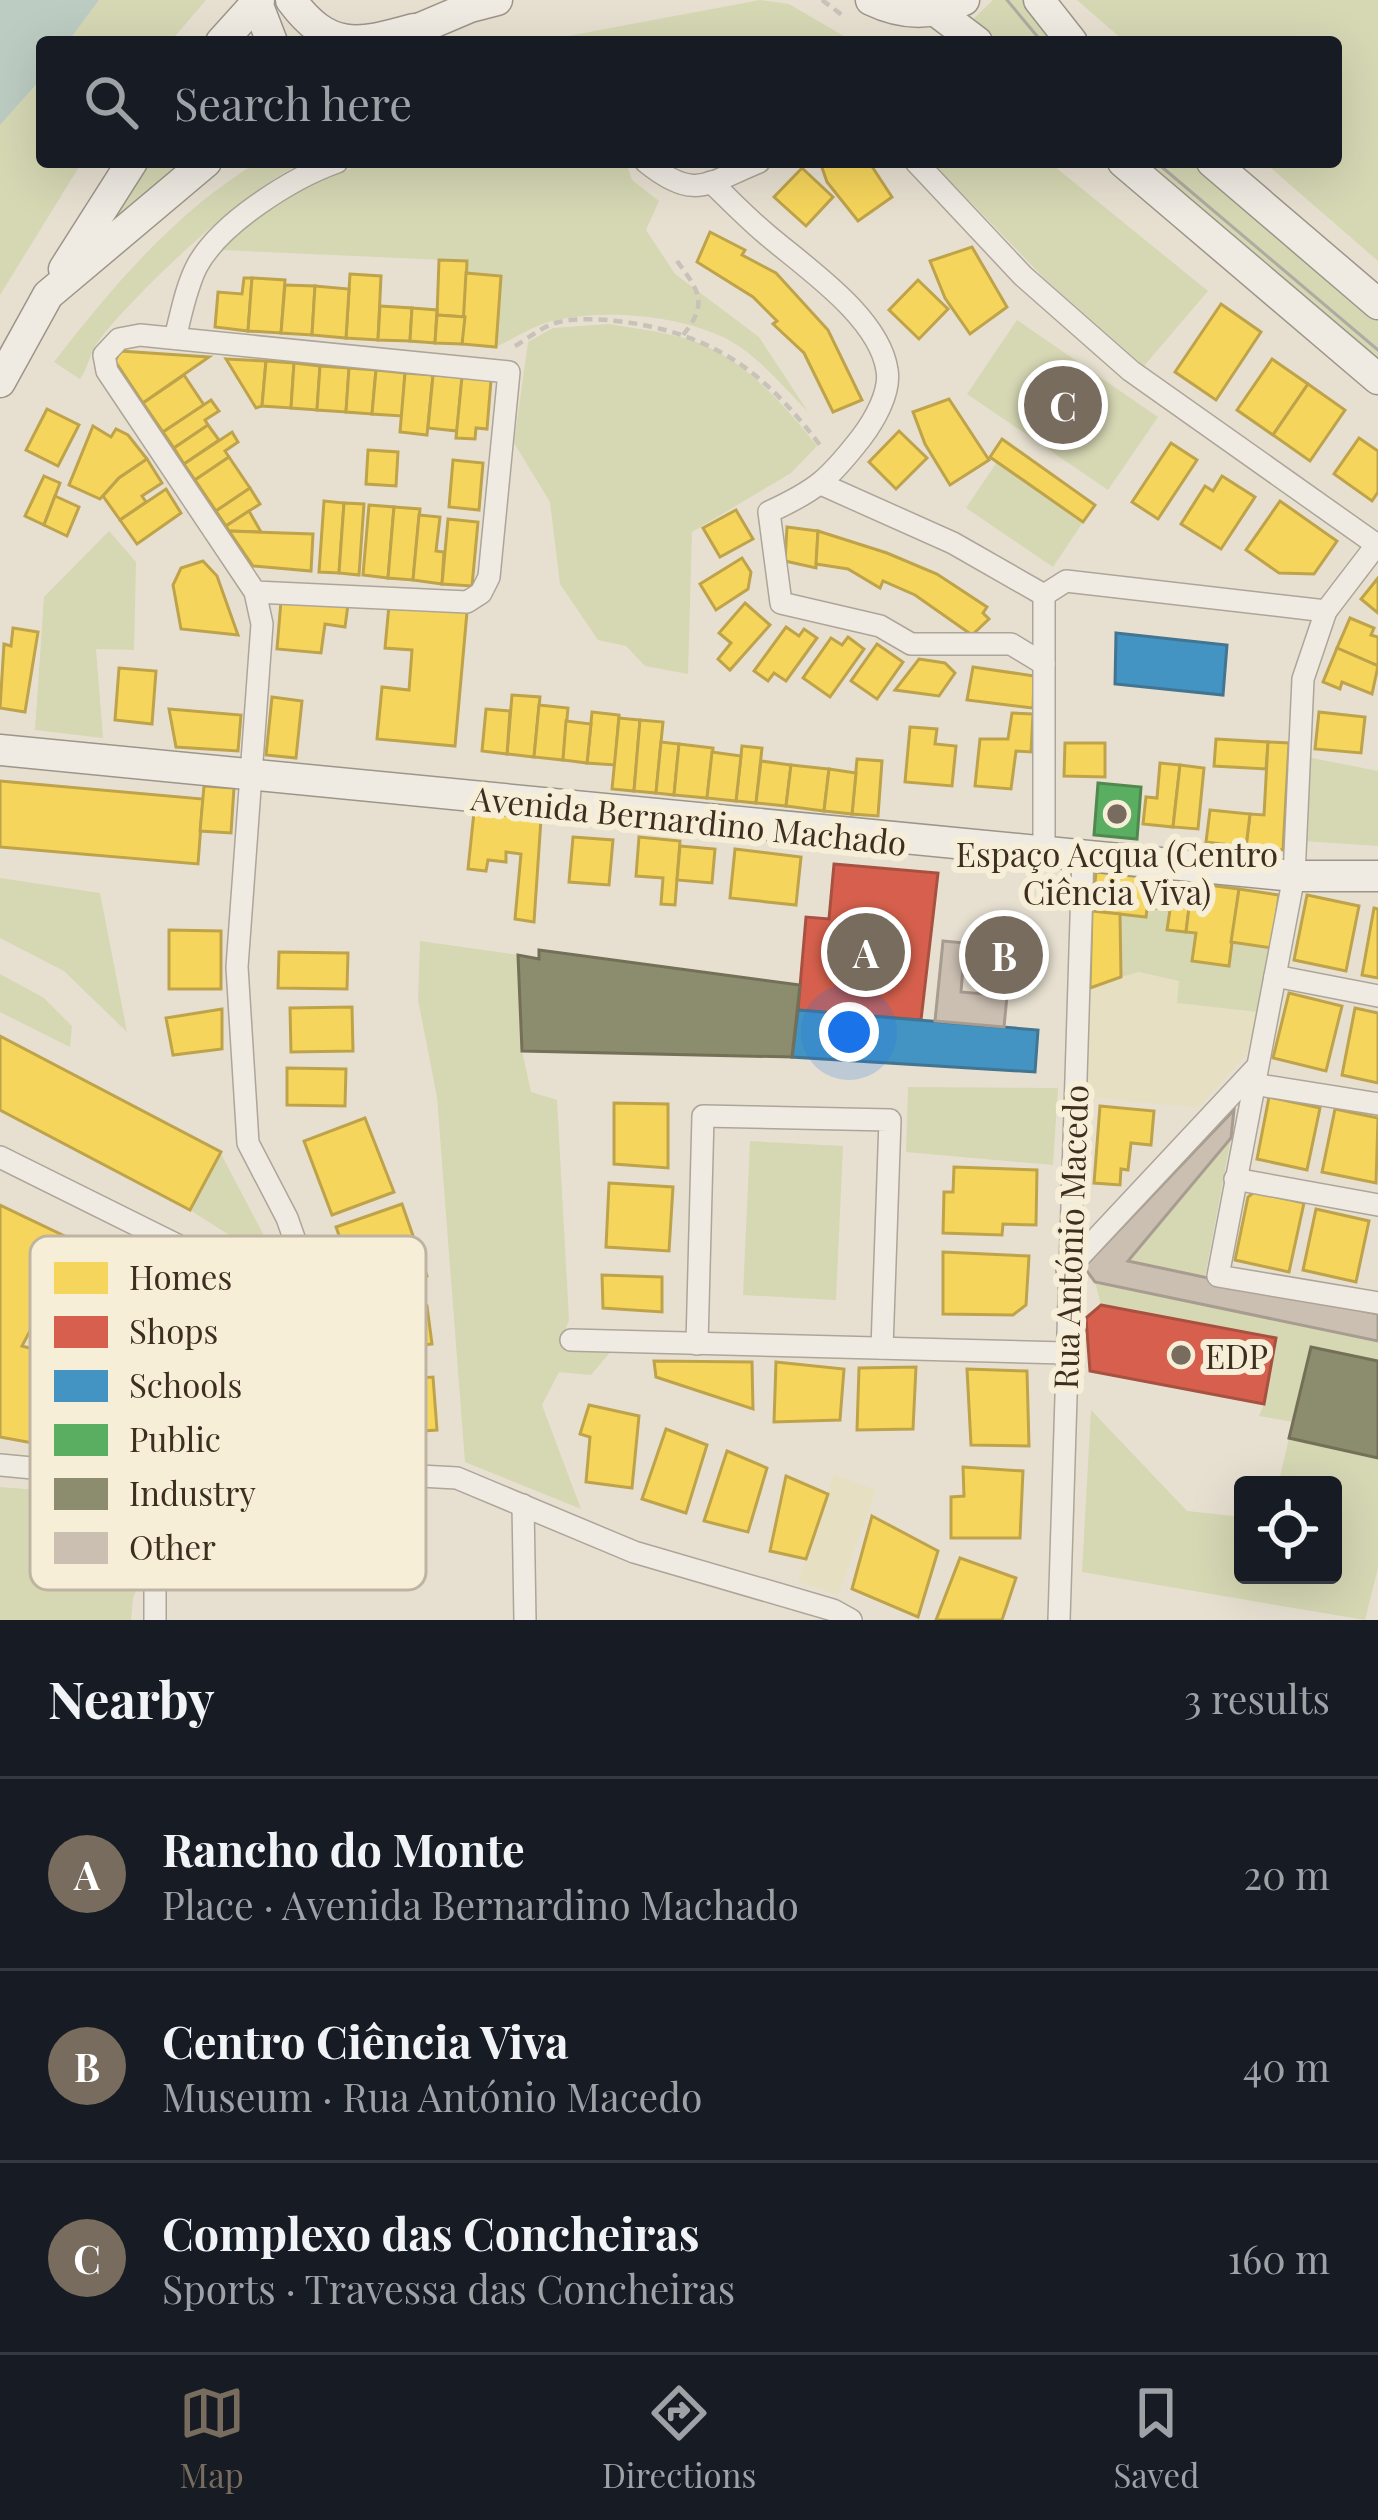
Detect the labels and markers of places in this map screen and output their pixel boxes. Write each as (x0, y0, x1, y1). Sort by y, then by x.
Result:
pin: C (1024, 360, 1102, 450)
marker: Espaço Acqua (Centro Ciência Viva) (1104, 801, 1130, 827)
place label: Espaço Acqua (Centro Ciência Viva) (956, 831, 1278, 913)
pin: A (827, 907, 905, 997)
pin: B (965, 910, 1043, 1000)
place label: EDP (1205, 1333, 1268, 1377)
marker: EDP (1168, 1342, 1194, 1368)

